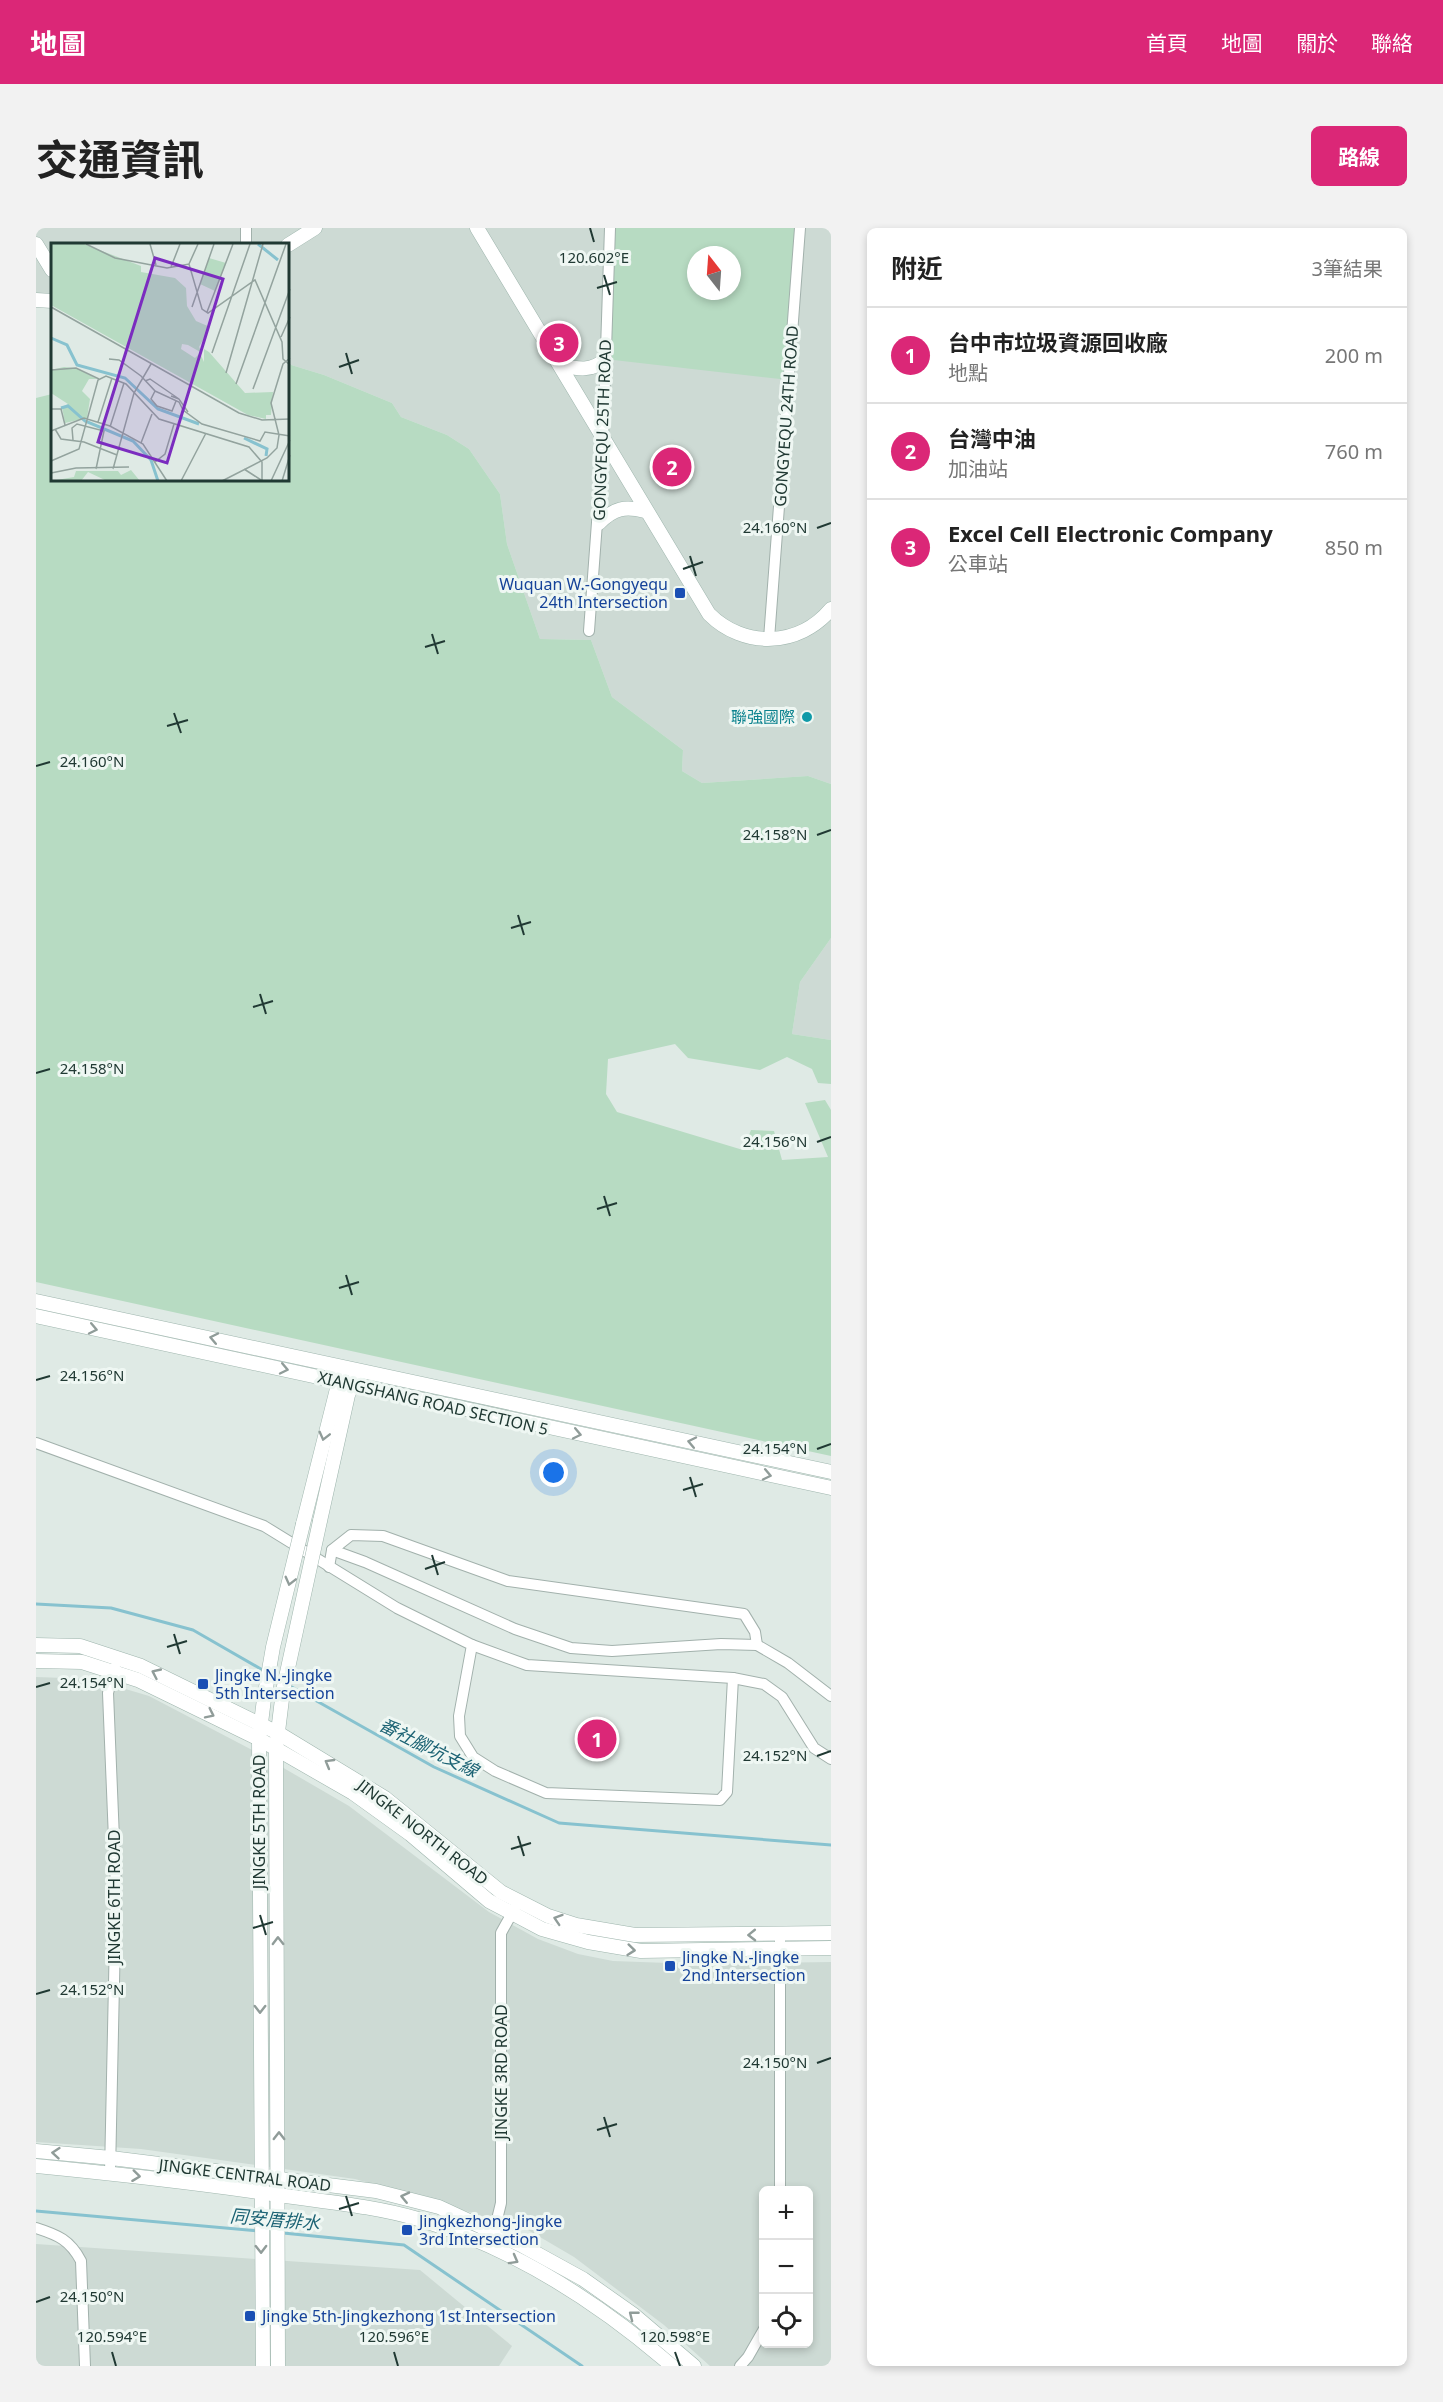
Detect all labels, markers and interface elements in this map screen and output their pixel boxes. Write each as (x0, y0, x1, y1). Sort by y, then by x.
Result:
text: 地圖 (30, 24, 86, 62)
text: 首頁 (1146, 29, 1188, 57)
text: 地圖 (1221, 29, 1263, 57)
text: 關於 (1296, 29, 1338, 57)
text: 聯絡 (1371, 29, 1413, 57)
button: 路線 (1311, 126, 1407, 186)
text: 交通資訊 (36, 130, 204, 187)
inset map (51, 243, 290, 482)
north arrow (687, 246, 741, 300)
text: 120.602°E (559, 247, 629, 267)
text: 附近 (891, 250, 943, 286)
text: 3筆結果 (1312, 255, 1383, 282)
pin: 3 (540, 320, 578, 366)
street label: GONGYEQU 24TH ROAD (769, 325, 803, 507)
text: 台中市垃圾資源回收廠 (948, 327, 1168, 357)
street label: GONGYEQU 25TH ROAD (588, 339, 616, 521)
text: 1 (905, 342, 916, 369)
text: 200 m (1325, 342, 1383, 369)
text: 地點 (948, 359, 988, 386)
text: 台灣中油 (948, 423, 1036, 453)
text: 2 (905, 438, 916, 465)
text: 760 m (1325, 438, 1383, 465)
pin: 2 (652, 444, 692, 490)
text: 加油站 (948, 455, 1008, 482)
text: 24.160°N (743, 517, 807, 537)
text: Excel Cell Electronic Company (948, 518, 1273, 548)
text: 3 (905, 534, 916, 561)
text: 850 m (1325, 534, 1383, 561)
text: 公車站 (948, 550, 1008, 577)
place label: Wuquan W.-Gongyequ 24th Intersection (499, 573, 668, 613)
marker: Wuquan W.-Gongyequ 24th Intersection (673, 586, 687, 600)
place label: 聯強國際 (731, 706, 795, 728)
marker: 聯強國際 (800, 710, 814, 724)
text: 24.160°N (60, 751, 124, 771)
text: 24.158°N (743, 824, 807, 844)
text: 24.158°N (60, 1058, 124, 1078)
text: 24.156°N (743, 1131, 807, 1151)
one-way arrow (88, 1321, 98, 1334)
one-way arrow (209, 1332, 219, 1345)
one-way arrow (279, 1362, 289, 1375)
text: 24.156°N (60, 1365, 124, 1385)
street label: XIANGSHANG ROAD SECTION 5 (316, 1366, 550, 1440)
one-way arrow (571, 1427, 581, 1440)
one-way arrow (318, 1431, 331, 1441)
one-way arrow (687, 1436, 697, 1449)
text: 24.154°N (743, 1438, 807, 1458)
your location (539, 1458, 568, 1487)
one-way arrow (762, 1468, 772, 1481)
one-way arrow (284, 1575, 297, 1585)
place label: Jingke N.-Jingke 5th Intersection (213, 1664, 335, 1704)
one-way arrow (152, 1669, 163, 1681)
text: 24.154°N (60, 1672, 124, 1692)
marker: Jingke N.-Jingke 5th Intersection (196, 1677, 210, 1691)
one-way arrow (204, 1707, 214, 1718)
water label: 番社腳坑支線 (375, 1712, 484, 1783)
pin: 1 (578, 1716, 616, 1762)
text: 24.152°N (743, 1745, 807, 1765)
street label: JINGKE 5TH ROAD (248, 1755, 270, 1891)
one-way arrow (325, 1758, 335, 1770)
street label: JINGKE NORTH ROAD (352, 1773, 493, 1890)
street label: JINGKE 6TH ROAD (103, 1830, 125, 1966)
one-way arrow (553, 1914, 564, 1927)
one-way arrow (747, 1928, 756, 1941)
one-way arrow (272, 1937, 284, 1946)
one-way arrow (627, 1943, 636, 1956)
place label: Jingke N.-Jingke 2nd Intersection (680, 1946, 806, 1986)
marker: Jingke N.-Jingke 2nd Intersection (663, 1959, 677, 1973)
text: 24.152°N (60, 1979, 124, 1999)
one-way arrow (254, 2004, 266, 2013)
street label: JINGKE 3RD ROAD (490, 2004, 512, 2142)
text: 24.150°N (743, 2052, 807, 2072)
one-way arrow (273, 2132, 285, 2141)
one-way arrow (52, 2147, 61, 2160)
street label: JINGKE CENTRAL ROAD (156, 2153, 332, 2196)
one-way arrow (131, 2170, 141, 2182)
map controls (759, 2186, 813, 2348)
button: + (759, 2186, 813, 2240)
one-way arrow (400, 2192, 410, 2205)
water label: 同安厝排水 (229, 2203, 322, 2235)
place label: Jingkezhong-Jingke 3rd Intersection (417, 2210, 562, 2250)
marker: Jingkezhong-Jingke 3rd Intersection (400, 2223, 414, 2237)
button: − (759, 2240, 813, 2294)
one-way arrow (255, 2245, 267, 2254)
one-way arrow (508, 2252, 519, 2264)
text: 24.150°N (60, 2286, 124, 2306)
button: locate (759, 2294, 813, 2348)
place label: Jingke 5th-Jingkezhong 1st Intersection (260, 2305, 556, 2327)
marker: Jingke 5th-Jingkezhong 1st Intersection (243, 2309, 257, 2323)
one-way arrow (629, 2311, 640, 2322)
text: 120.594°E (77, 2326, 147, 2346)
text: 120.596°E (359, 2326, 429, 2346)
text: 120.598°E (640, 2326, 710, 2346)

